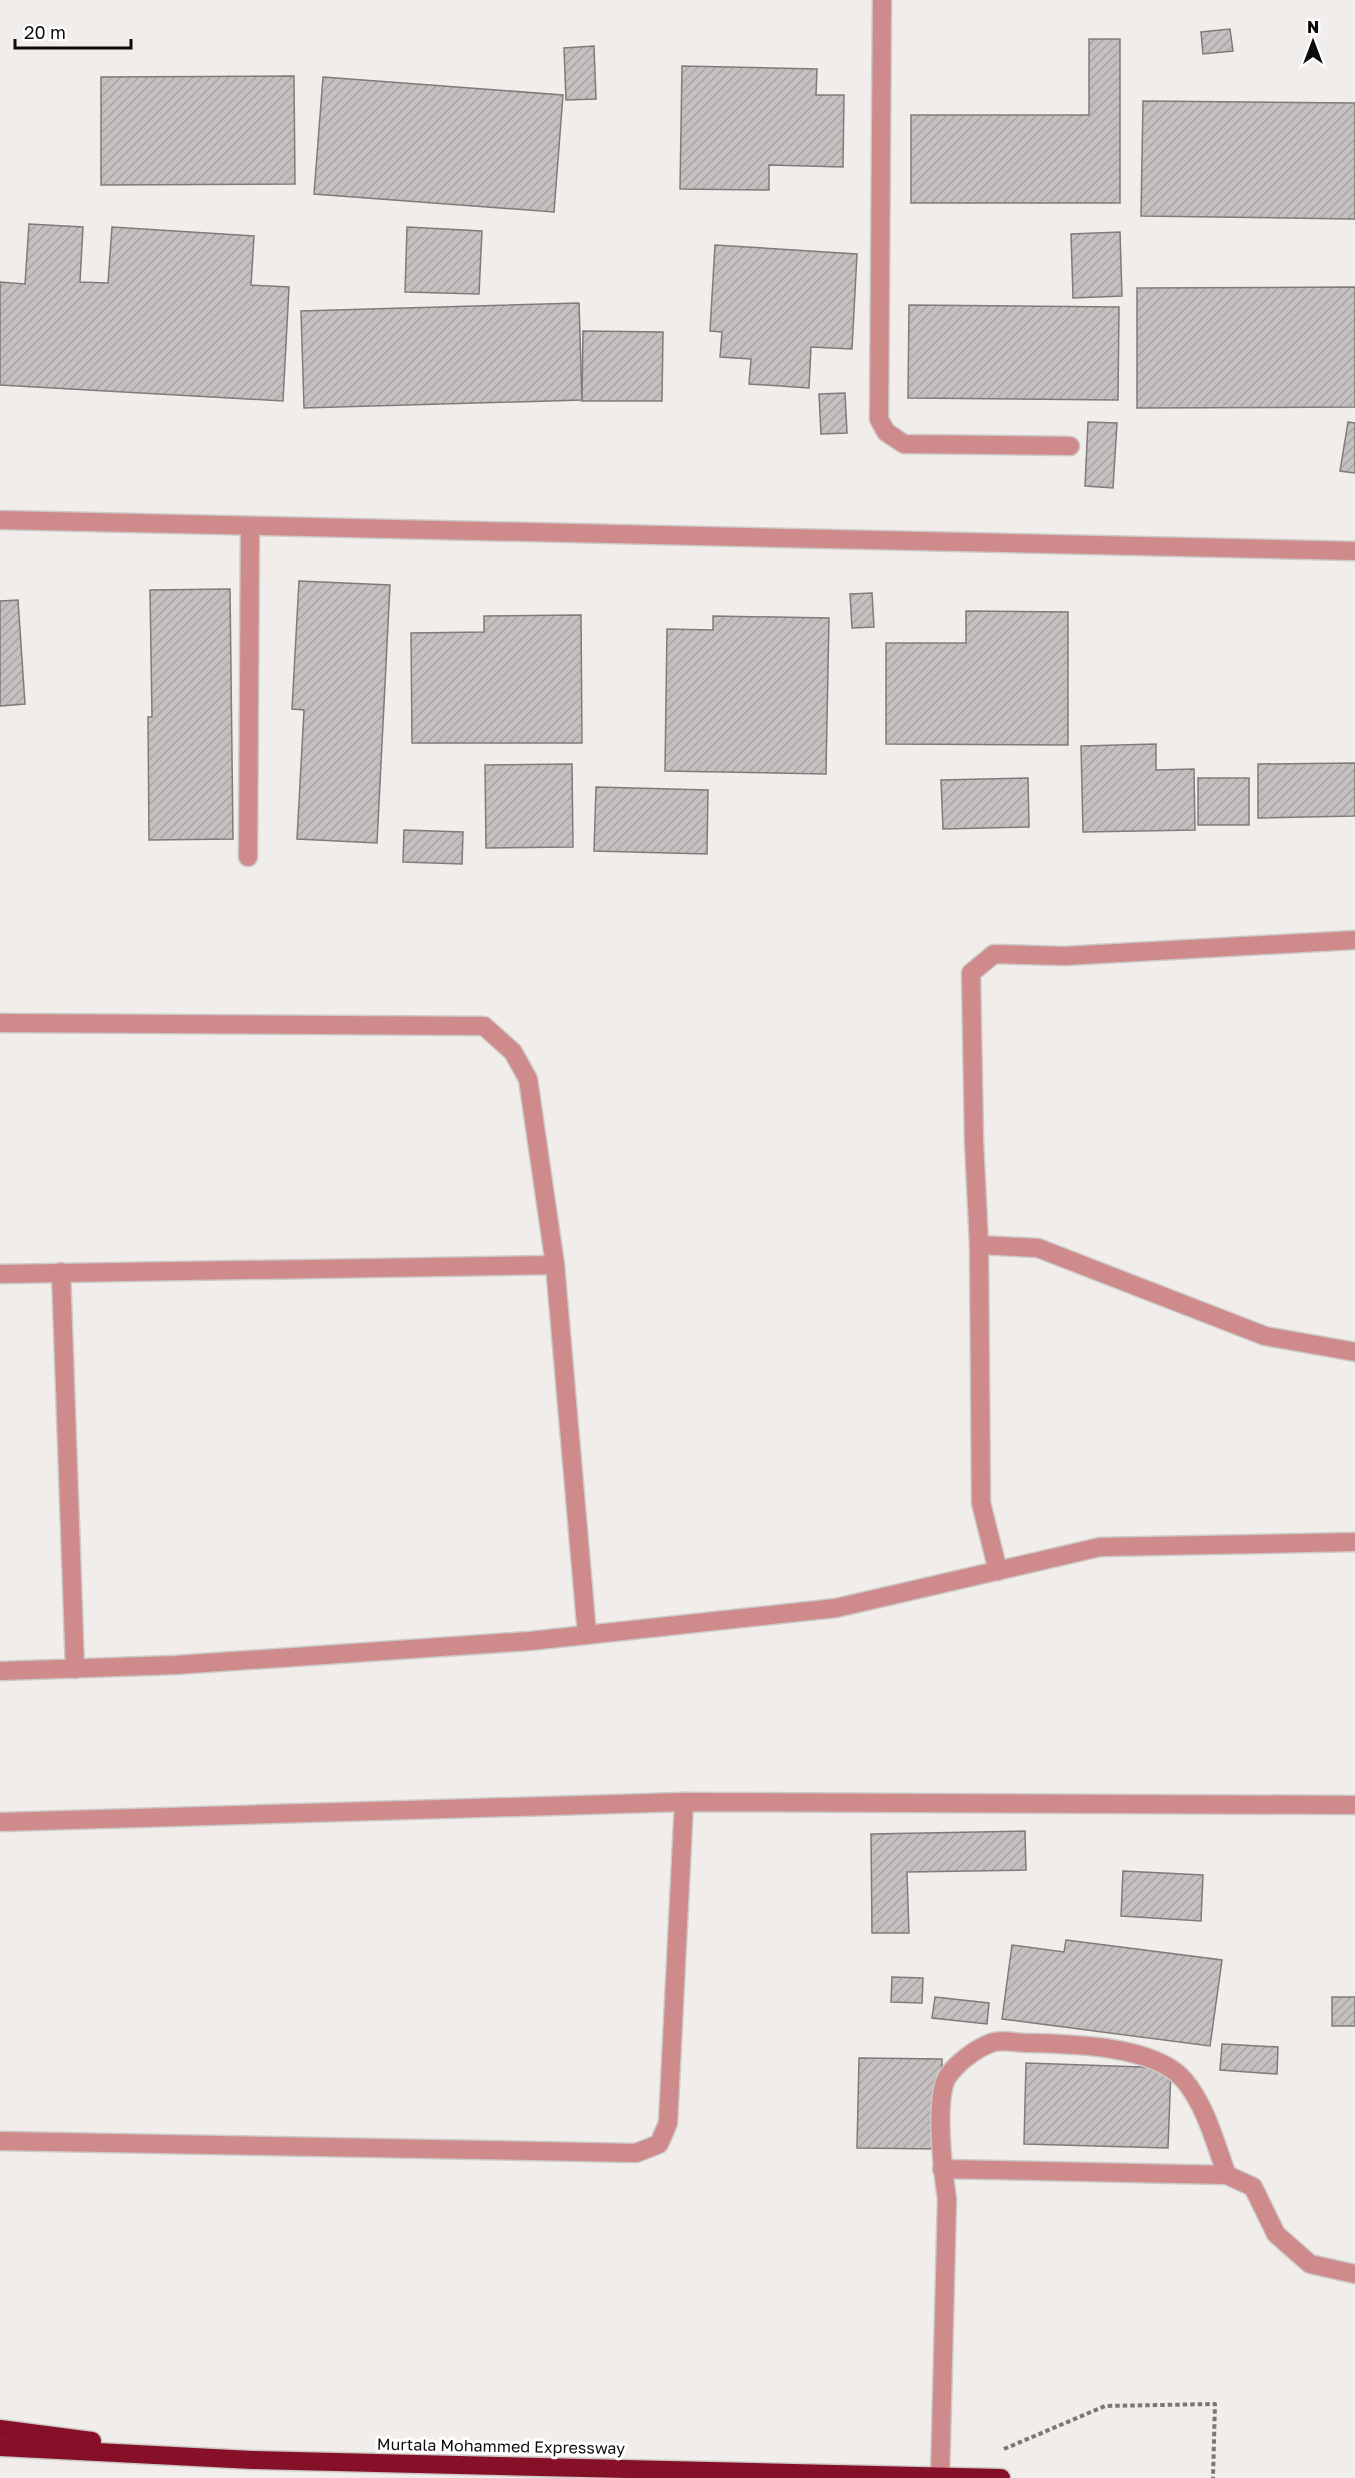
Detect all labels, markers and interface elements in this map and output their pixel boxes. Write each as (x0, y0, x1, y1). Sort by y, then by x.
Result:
scale bar (15, 12, 130, 50)
north arrow (1283, 12, 1343, 72)
text: N (1307, 17, 1319, 37)
text: 20 m (24, 21, 66, 43)
street label: Murtala Mohammed Expressway (377, 2434, 625, 2458)

